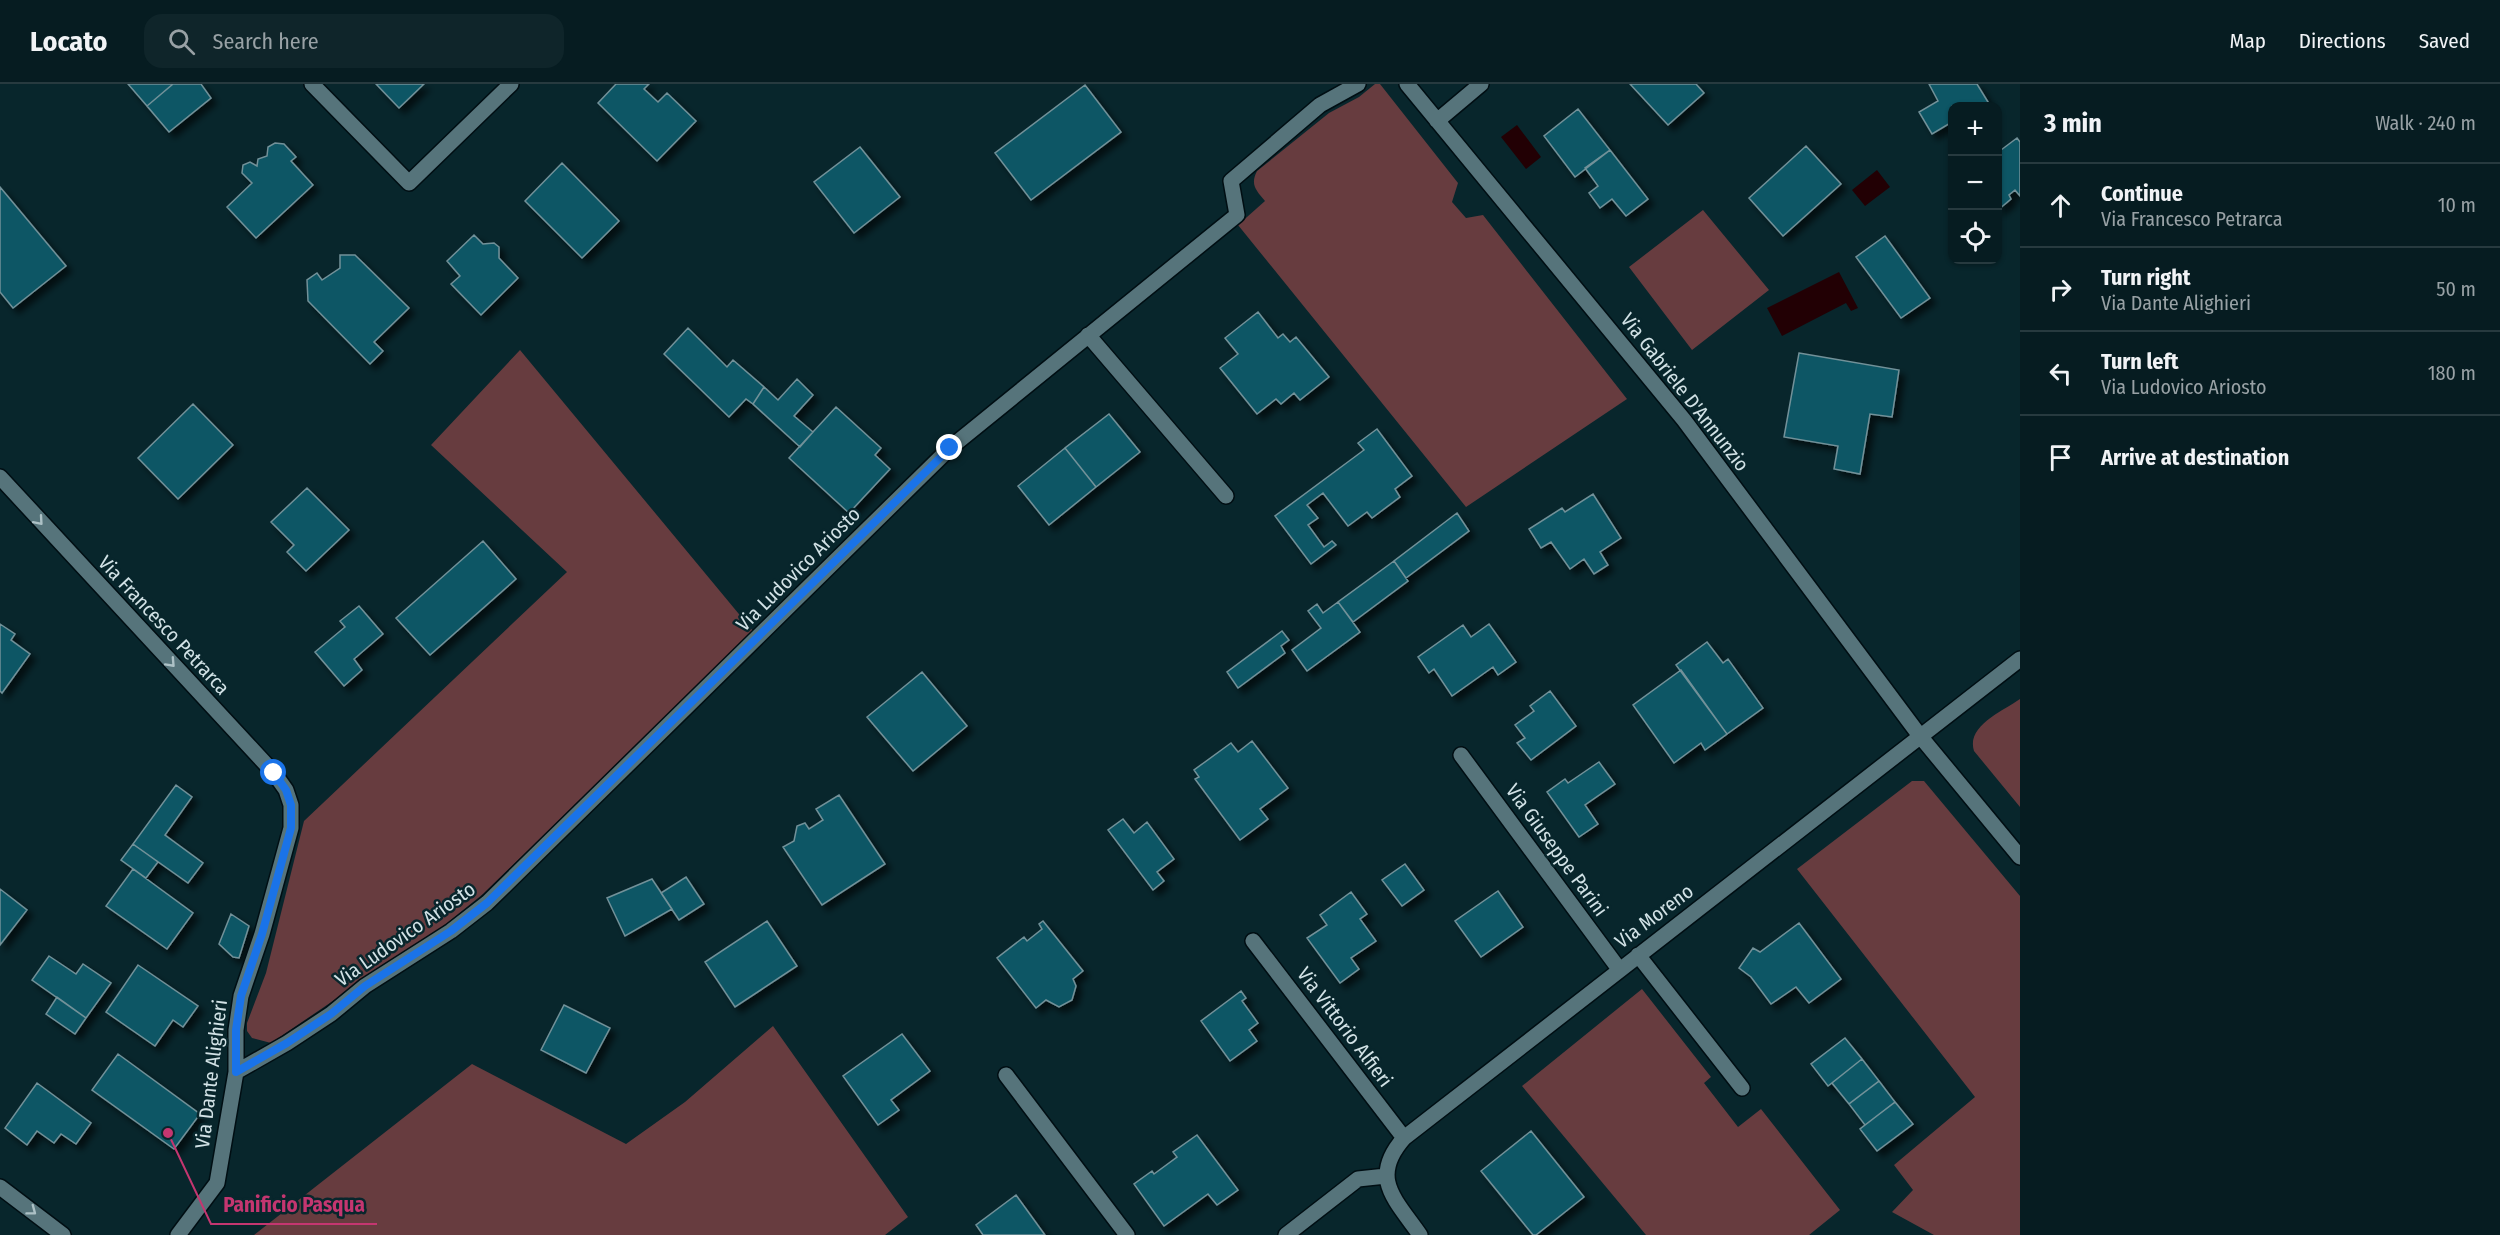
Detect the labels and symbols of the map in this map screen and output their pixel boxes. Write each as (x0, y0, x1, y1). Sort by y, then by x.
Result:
street label: Via Gabriele D'Annunzio (1616, 308, 1754, 476)
route end (936, 434, 962, 460)
street label: Via Ludovico Ariosto (731, 502, 865, 636)
one-way arrow (32, 514, 43, 524)
street label: Via Francesco Petrarca (93, 550, 235, 700)
one-way arrow (164, 656, 175, 667)
route start (260, 759, 286, 785)
street label: Via Giuseppe Parini (1501, 779, 1613, 921)
street label: Via Ludovico Ariosto (330, 877, 480, 991)
street label: Via Moreno (1610, 879, 1698, 953)
street label: Via Vittorio Alfieri (1292, 962, 1398, 1092)
street label: Via Dante Alighieri (190, 998, 232, 1150)
callout: Panificio Pasqua (211, 1185, 377, 1224)
text: Panificio Pasqua (223, 1192, 365, 1218)
one-way arrow (25, 1204, 36, 1215)

